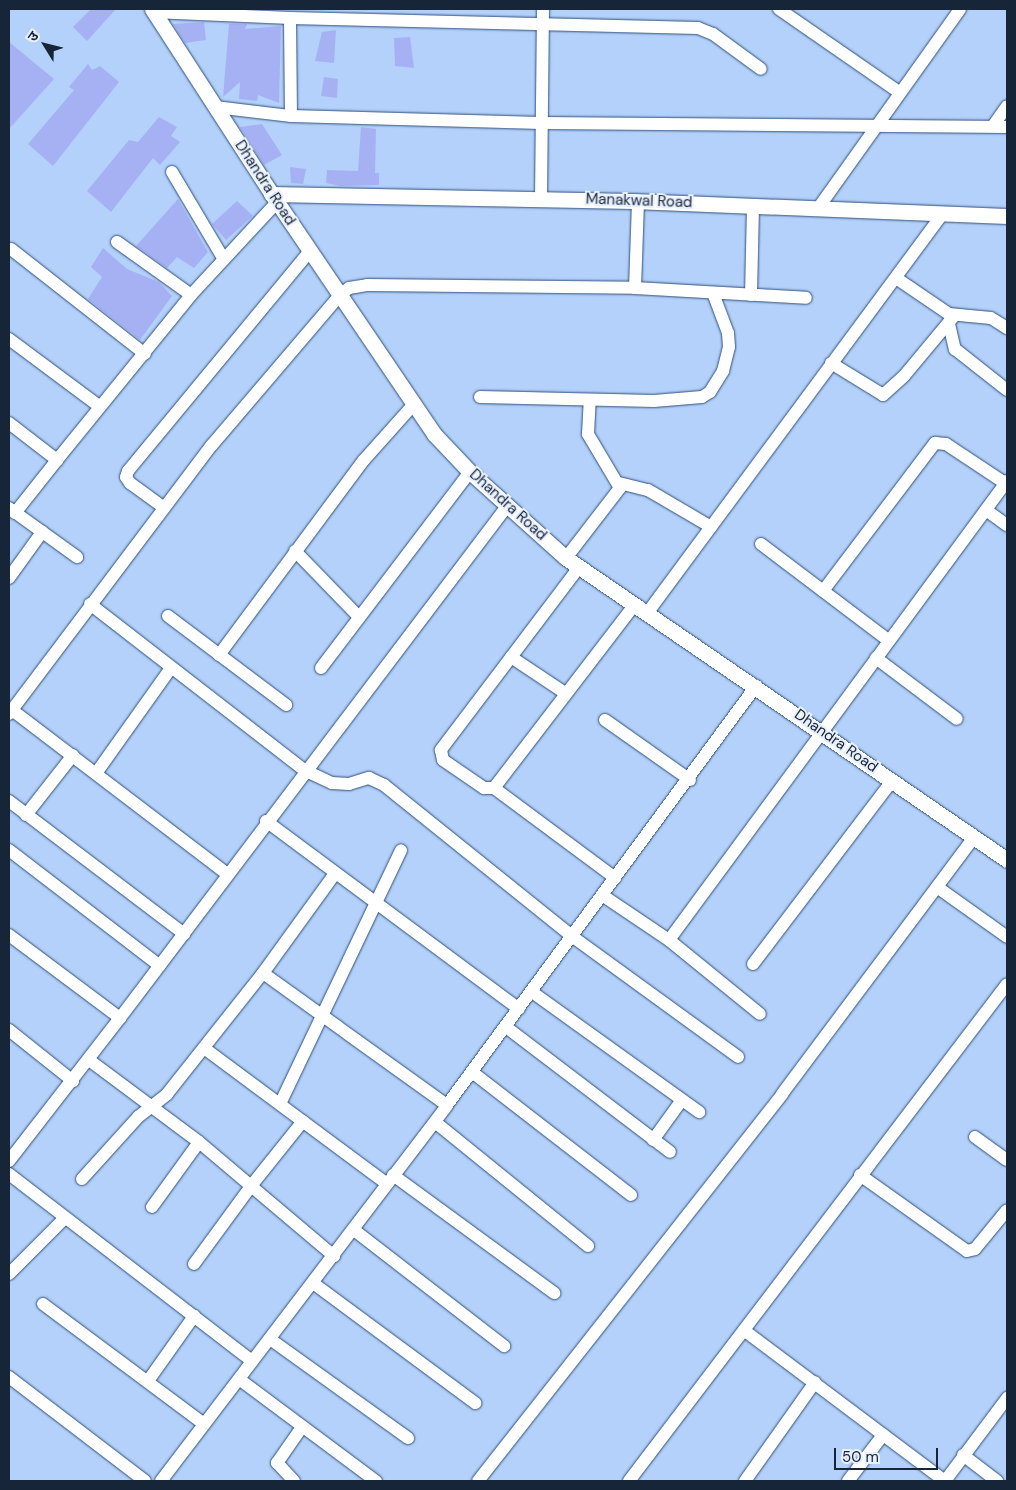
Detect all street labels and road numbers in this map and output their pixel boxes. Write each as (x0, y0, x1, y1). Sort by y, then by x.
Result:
street label: Dhandra Road (231, 137, 299, 229)
street label: Manakwal Road (585, 190, 693, 212)
street label: Dhandra Road (466, 466, 550, 544)
street label: Dhandra Road (791, 706, 881, 776)

